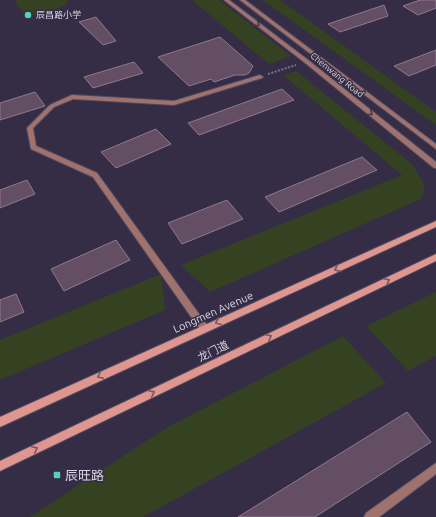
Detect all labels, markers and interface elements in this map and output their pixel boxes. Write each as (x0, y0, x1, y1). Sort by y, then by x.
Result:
marker: 辰昌路小学 (23, 10, 33, 20)
place label: 辰昌路小学 (36, 10, 81, 20)
one-way arrow (253, 19, 260, 26)
street label: Chenwang Road (308, 51, 366, 99)
one-way arrow (365, 108, 372, 115)
one-way arrow (333, 264, 341, 272)
one-way arrow (382, 278, 390, 286)
street label: Longmen Avenue (171, 289, 255, 335)
one-way arrow (215, 317, 223, 325)
one-way arrow (265, 334, 273, 342)
street label: 龙门道 (196, 338, 230, 364)
one-way arrow (97, 371, 104, 379)
one-way arrow (148, 390, 155, 398)
one-way arrow (31, 446, 38, 454)
place label: 辰旺路 (65, 468, 104, 482)
marker: 辰旺路 (52, 470, 62, 480)

